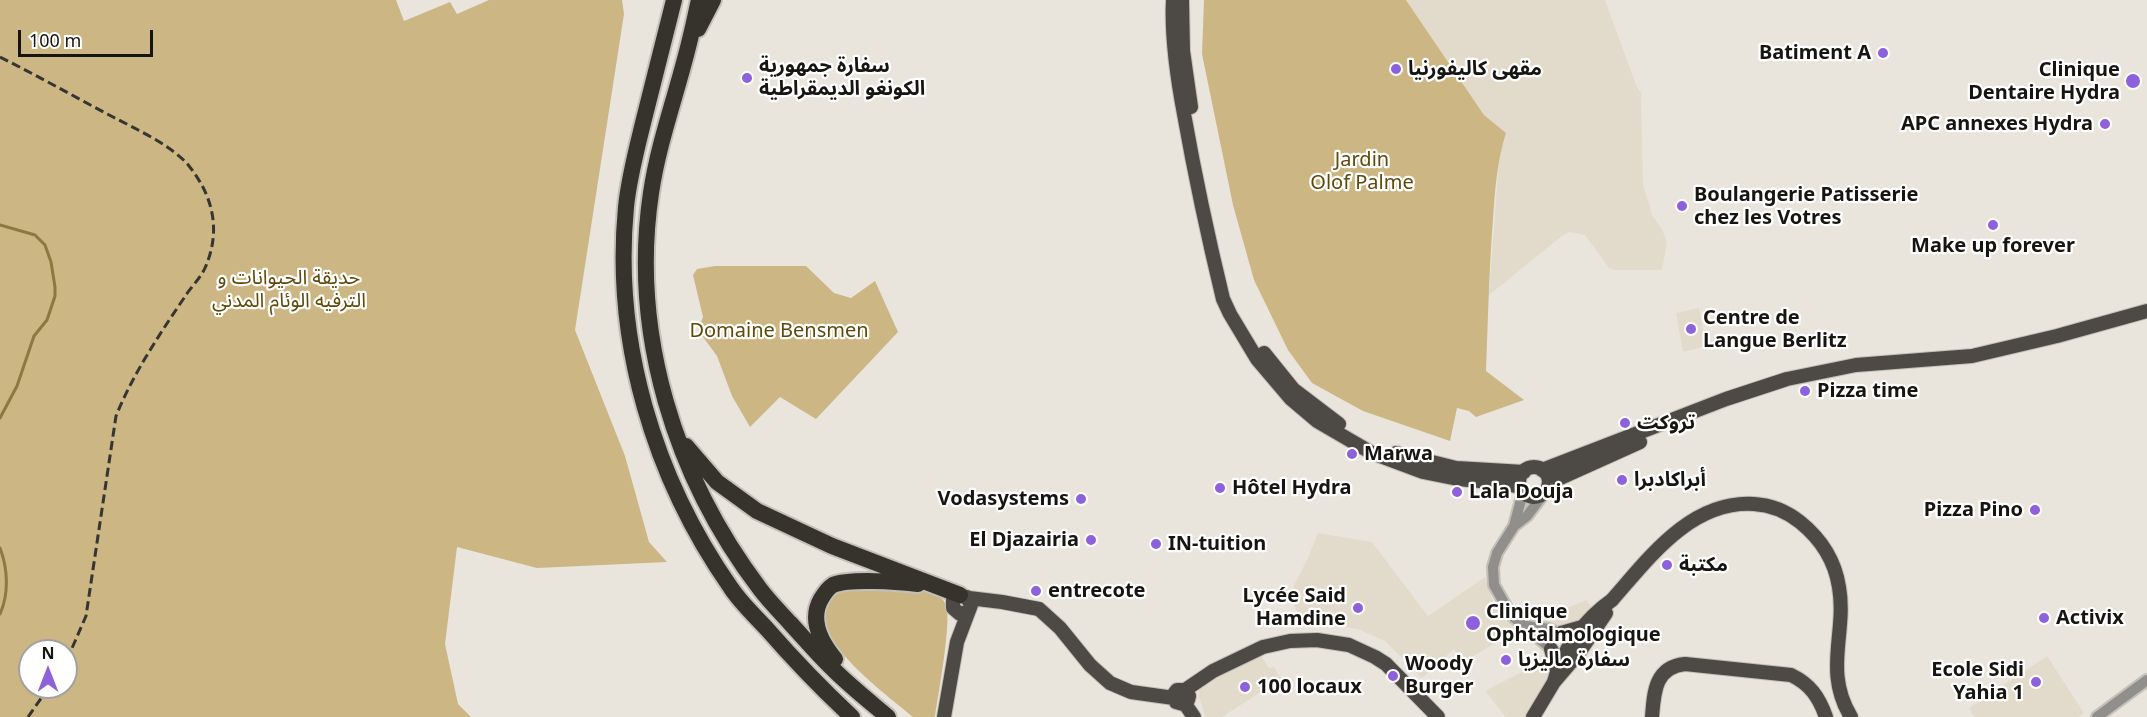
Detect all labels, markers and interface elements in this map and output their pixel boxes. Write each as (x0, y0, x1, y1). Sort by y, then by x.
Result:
scale bar (21, 18, 156, 56)
text: 100 m (29, 28, 81, 52)
place label: Batiment A (1759, 41, 1871, 65)
marker: Batiment A (1876, 46, 1890, 60)
place label: سفارة جمهورية الكونغو الديمقراطية (759, 54, 925, 101)
place label: مقهى كاليفورنيا (1408, 57, 1542, 81)
place label: Clinique Dentaire Hydra (1968, 58, 2120, 105)
marker: مقهى كاليفورنيا (1389, 62, 1403, 76)
marker: سفارة جمهورية الكونغو الديمقراطية (740, 71, 754, 85)
marker: Clinique Dentaire Hydra (2124, 72, 2142, 90)
place label: APC annexes Hydra (1901, 112, 2093, 136)
marker: APC annexes Hydra (2098, 117, 2112, 131)
park label: Jardin Olof Palme (1310, 148, 1414, 195)
place label: Boulangerie Patisserie chez les Votres (1694, 183, 1918, 230)
marker: Boulangerie Patisserie chez les Votres (1675, 199, 1689, 213)
marker: Make up forever (1986, 218, 2000, 232)
place label: Make up forever (1911, 234, 2075, 258)
park label: حديقة الحيوانات و الترفيه الوئام المدني (212, 266, 366, 313)
place label: Centre de Langue Berlitz (1703, 306, 1847, 353)
park label: Domaine Bensmen (689, 319, 869, 343)
marker: Centre de Langue Berlitz (1684, 322, 1698, 336)
place label: Pizza time (1817, 379, 1918, 403)
marker: Pizza time (1798, 384, 1812, 398)
place label: تروكت (1637, 411, 1695, 435)
marker: تروكت (1618, 416, 1632, 430)
place label: Marwa (1364, 442, 1433, 466)
marker: Marwa (1345, 447, 1359, 461)
place label: أبراكادبرا (1634, 468, 1706, 492)
marker: أبراكادبرا (1615, 473, 1629, 487)
place label: Hôtel Hydra (1232, 476, 1351, 500)
place label: Lala Douja (1469, 480, 1573, 504)
marker: Hôtel Hydra (1213, 481, 1227, 495)
marker: Lala Douja (1450, 485, 1464, 499)
place label: Vodasystems (938, 487, 1069, 511)
marker: Vodasystems (1074, 492, 1088, 506)
place label: Pizza Pino (1924, 498, 2023, 522)
marker: Pizza Pino (2028, 503, 2042, 517)
place label: El Djazairia (969, 528, 1079, 552)
place label: IN-tuition (1168, 532, 1266, 556)
marker: El Djazairia (1084, 533, 1098, 547)
marker: IN-tuition (1149, 537, 1163, 551)
place label: مكتبة (1679, 553, 1728, 577)
marker: مكتبة (1660, 558, 1674, 572)
place label: entrecote (1048, 579, 1146, 603)
marker: entrecote (1029, 584, 1043, 598)
place label: Lycée Said Hamdine (1242, 584, 1346, 631)
place label: Clinique Ophtalmologique (1486, 600, 1661, 647)
marker: Lycée Said Hamdine (1351, 601, 1365, 615)
place label: Activix (2056, 606, 2124, 630)
marker: Activix (2037, 611, 2051, 625)
marker: Clinique Ophtalmologique (1464, 614, 1482, 632)
north arrow (18, 639, 78, 699)
text: N (41, 642, 55, 664)
place label: سفارة ماليزيا (1518, 648, 1630, 672)
place label: Woody Burger (1405, 652, 1474, 699)
marker: سفارة ماليزيا (1499, 653, 1513, 667)
place label: Ecole Sidi Yahia 1 (1931, 658, 2024, 705)
marker: Woody Burger (1386, 669, 1400, 683)
place label: 100 locaux (1257, 675, 1362, 699)
marker: Ecole Sidi Yahia 1 (2029, 675, 2043, 689)
marker: 100 locaux (1238, 680, 1252, 694)

